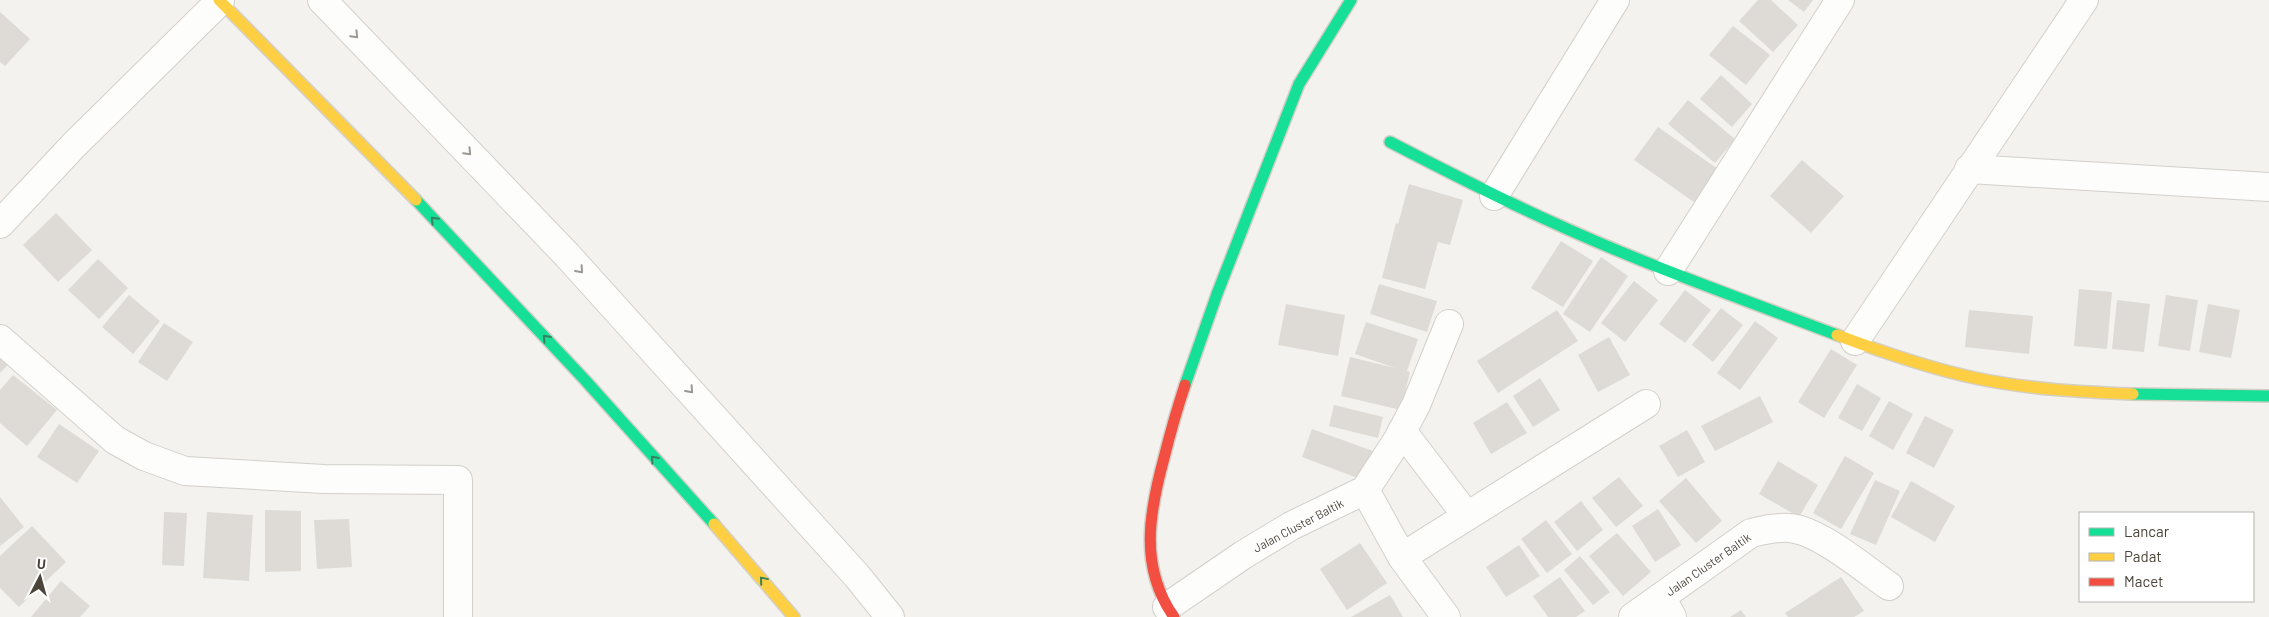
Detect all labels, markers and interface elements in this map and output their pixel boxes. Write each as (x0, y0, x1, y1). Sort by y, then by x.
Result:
one-way arrow (349, 29, 358, 38)
one-way arrow (462, 146, 471, 155)
one-way arrow (431, 217, 440, 226)
one-way arrow (575, 264, 584, 273)
one-way arrow (543, 334, 552, 343)
one-way arrow (684, 384, 693, 393)
one-way arrow (651, 455, 660, 464)
street label: Jalan Cluster Baltik (1250, 495, 1346, 555)
legend (2079, 512, 2254, 602)
text: Lancar (2124, 522, 2170, 540)
street label: Jalan Cluster Baltik (1663, 530, 1753, 598)
text: Padat (2124, 547, 2162, 565)
north arrow (15, 552, 65, 602)
text: U (36, 555, 47, 573)
text: Macet (2124, 572, 2164, 590)
one-way arrow (759, 576, 768, 585)

